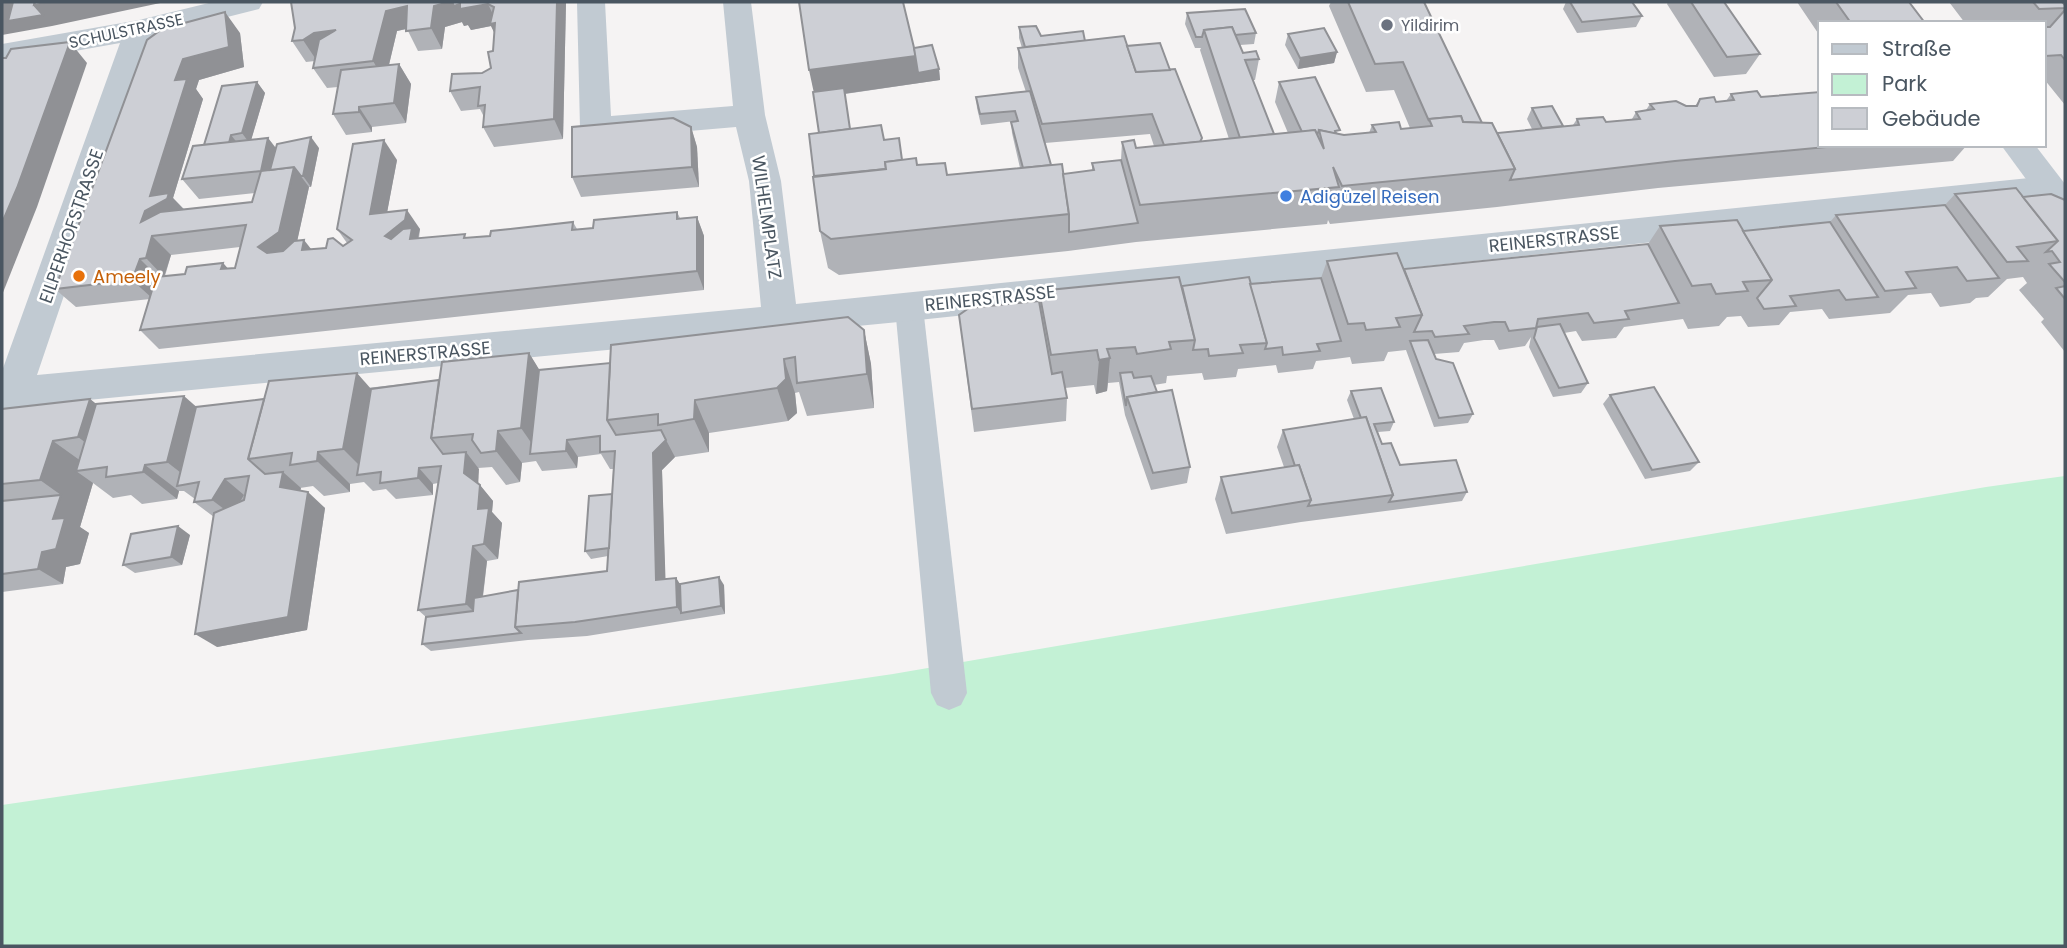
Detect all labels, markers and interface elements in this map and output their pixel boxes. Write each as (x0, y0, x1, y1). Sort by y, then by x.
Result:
street label: SCHULSTRASSE (67, 8, 185, 54)
place label: Yildirim (1401, 14, 1459, 37)
marker: Yildirim (1379, 17, 1395, 33)
legend (1818, 21, 2046, 147)
text: Straße (1882, 34, 1951, 63)
text: Park (1882, 69, 1927, 98)
text: Gebäude (1882, 104, 1980, 133)
street label: EILPERHOFSTRASSE (33, 146, 109, 306)
street label: WILHELMPLATZ (746, 154, 788, 280)
place label: Adigüzel Reisen (1300, 184, 1440, 209)
marker: Adigüzel Reisen (1278, 188, 1294, 204)
street label: REINERSTRASSE (1487, 220, 1621, 258)
place label: Ameely (93, 264, 161, 289)
marker: Ameely (71, 268, 87, 284)
street label: REINERSTRASSE (923, 279, 1057, 317)
street label: REINERSTRASSE (359, 335, 491, 371)

